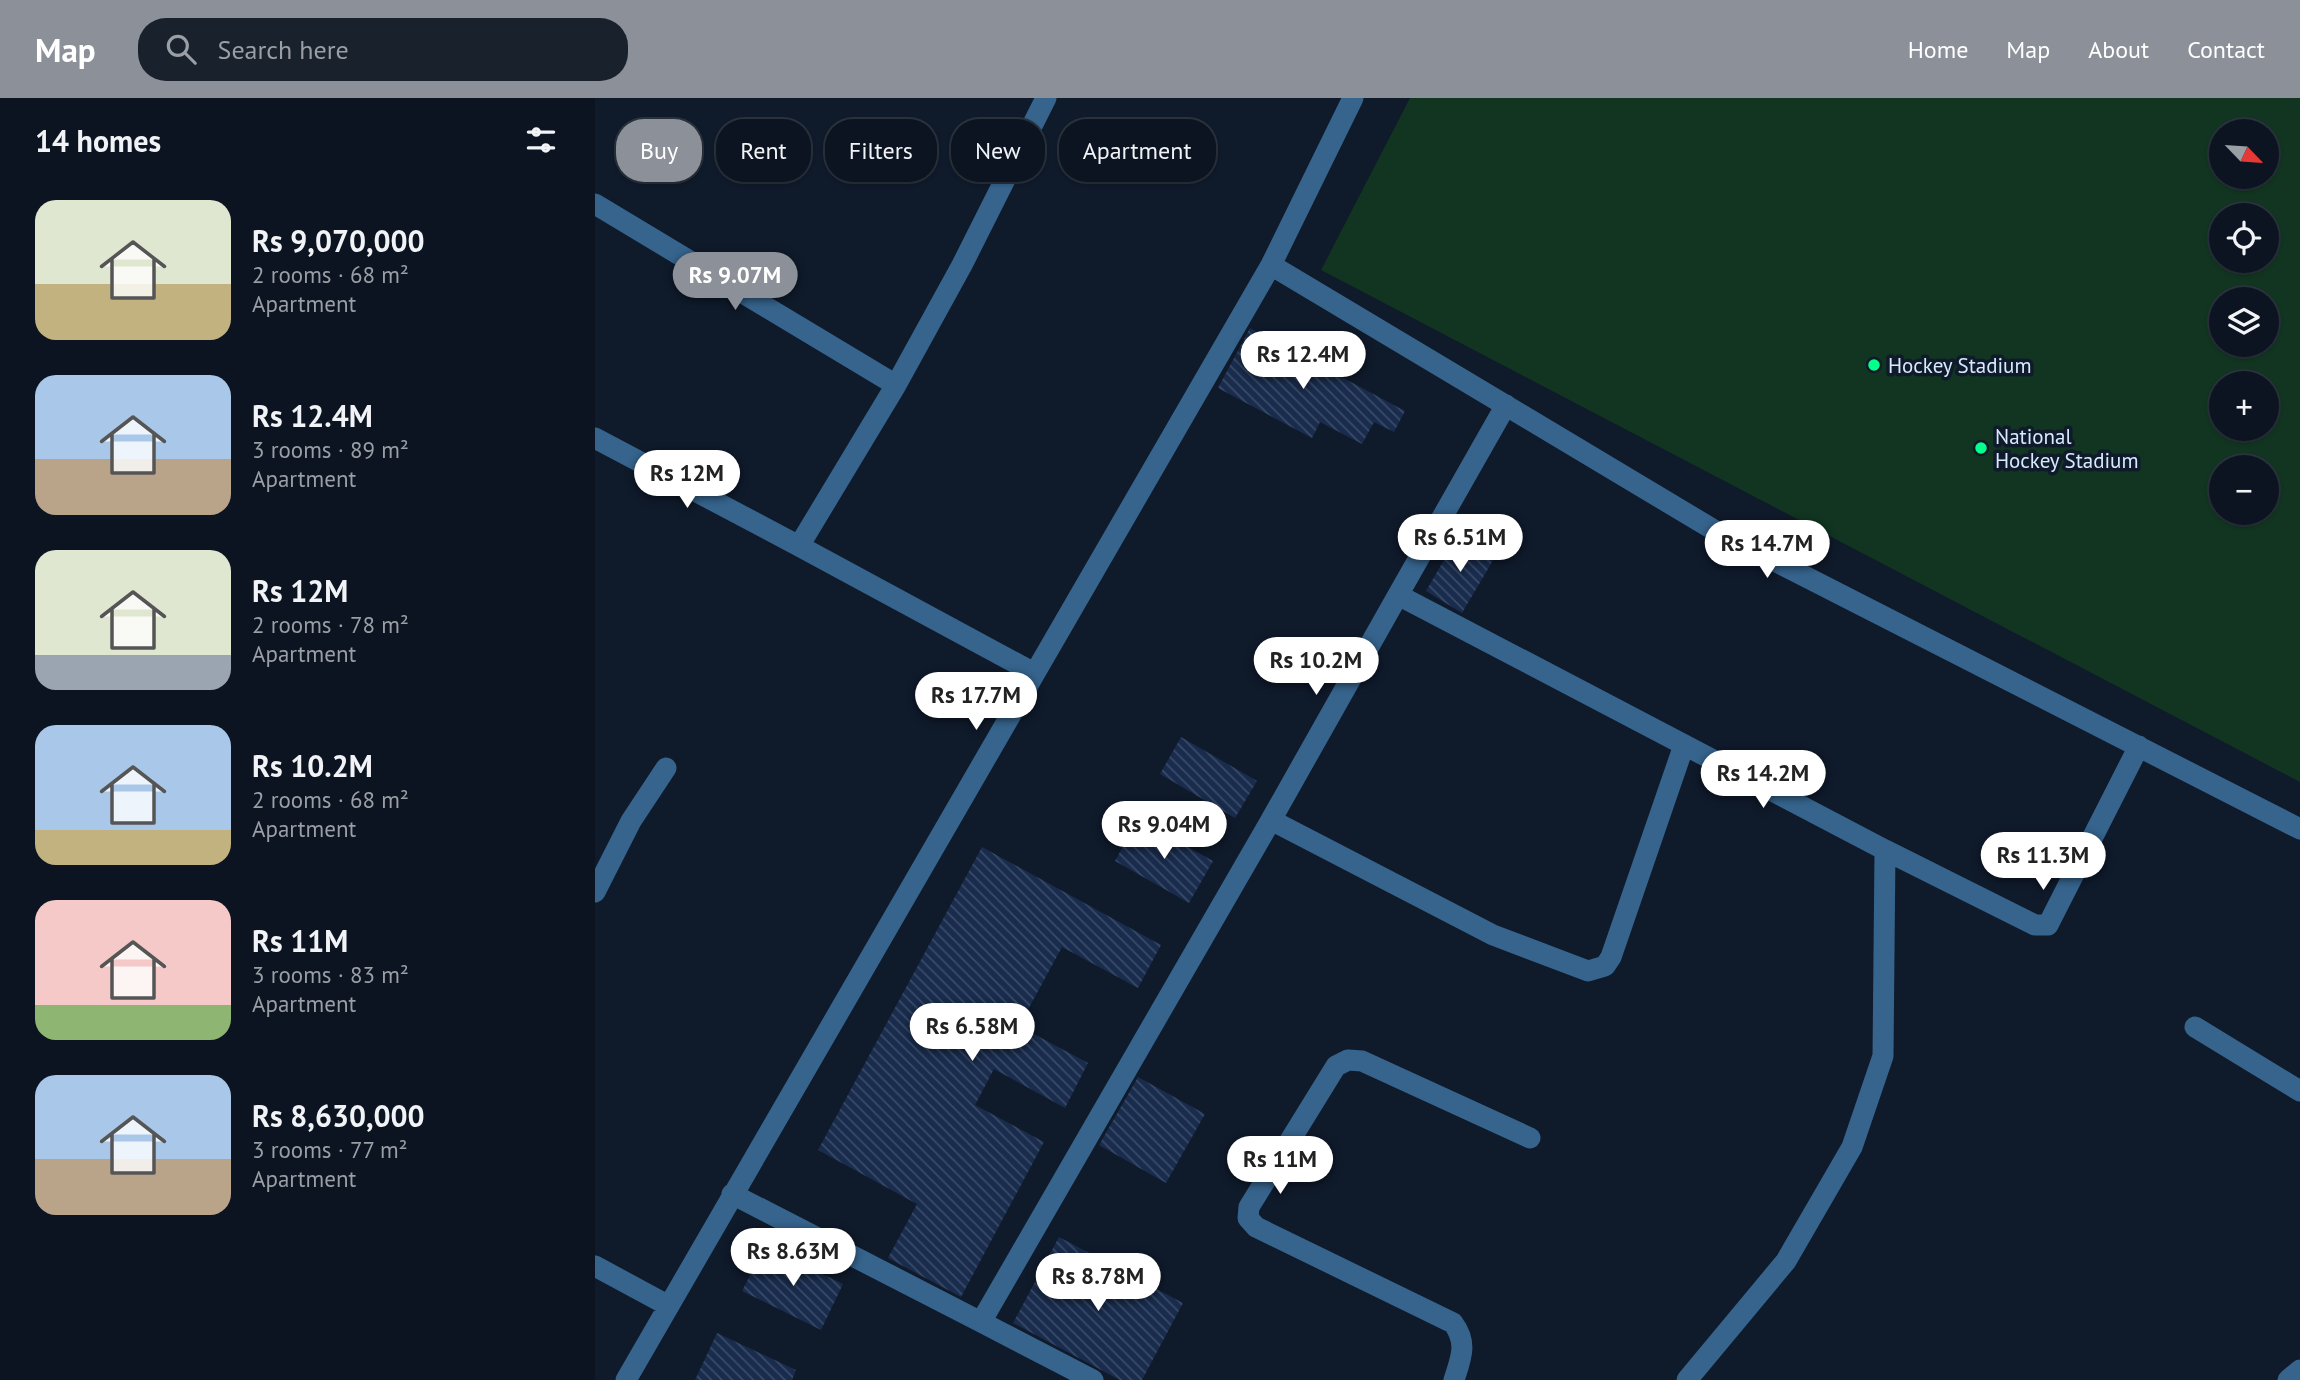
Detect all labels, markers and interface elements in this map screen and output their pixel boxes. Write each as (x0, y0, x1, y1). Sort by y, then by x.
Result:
search box (138, 18, 628, 81)
text: Map (35, 28, 96, 71)
icon: search (162, 30, 200, 68)
text: Search here (218, 33, 349, 66)
text: Home (1908, 34, 1968, 65)
text: Map (2006, 34, 2050, 65)
text: About (2088, 34, 2149, 65)
text: Contact (2187, 34, 2265, 65)
chip: Buy (616, 119, 702, 182)
chip: Rent (716, 119, 811, 182)
chip: Filters (825, 119, 937, 182)
chip: New (951, 119, 1045, 182)
chip: Apartment (1059, 119, 1216, 182)
north arrow (2209, 119, 2279, 189)
map controls (2209, 119, 2279, 525)
text: 14 homes (35, 121, 161, 160)
icon: filters (522, 121, 560, 159)
button: locate (2209, 203, 2279, 273)
text: Rs 9,070,000 (252, 221, 425, 260)
icon: home (91, 228, 175, 312)
pin: Rs 9.07M (663, 252, 807, 312)
text: 2 rooms · 68 m² (252, 260, 409, 289)
text: Rs 9.07M (689, 260, 781, 289)
button: layers (2209, 287, 2279, 357)
text: Apartment (252, 289, 356, 318)
pin: Rs 12.4M (1231, 331, 1375, 391)
text: Rs 12.4M (1257, 339, 1349, 368)
place label: Hockey Stadium (1888, 352, 2031, 379)
marker: Hockey Stadium (1866, 357, 1882, 373)
button: + (2209, 371, 2279, 441)
text: Rs 12.4M (252, 396, 373, 435)
icon: home (91, 403, 175, 487)
place label: National Hockey Stadium (1995, 423, 2138, 474)
text: 3 rooms · 89 m² (252, 435, 409, 464)
marker: National Hockey Stadium (1973, 440, 1989, 456)
pin: Rs 12M (630, 450, 744, 510)
button: − (2209, 455, 2279, 525)
text: Rs 12M (650, 458, 724, 487)
text: Apartment (252, 464, 356, 493)
pin: Rs 6.51M (1388, 514, 1532, 574)
pin: Rs 14.7M (1695, 520, 1839, 580)
text: Rs 6.51M (1414, 522, 1506, 551)
text: Rs 14.7M (1721, 528, 1813, 557)
text: Rs 12M (252, 571, 348, 610)
icon: home (91, 578, 175, 662)
text: 2 rooms · 78 m² (252, 610, 409, 639)
pin: Rs 10.2M (1244, 638, 1388, 697)
text: Apartment (252, 639, 356, 668)
text: Rs 10.2M (1270, 645, 1362, 674)
pin: Rs 17.7M (904, 672, 1048, 732)
text: Rs 17.7M (931, 680, 1021, 709)
text: Rs 10.2M (252, 746, 373, 785)
pin: Rs 14.2M (1691, 750, 1835, 810)
icon: home (91, 753, 175, 837)
text: Rs 14.2M (1717, 758, 1809, 787)
text: 2 rooms · 68 m² (252, 785, 409, 814)
pin: Rs 9.04M (1092, 802, 1236, 861)
text: Rs 9.04M (1118, 809, 1210, 838)
text: Apartment (252, 814, 356, 843)
pin: Rs 11.3M (1971, 832, 2115, 892)
text: Rs 11.3M (1997, 840, 2089, 869)
text: Rs 11M (252, 921, 348, 960)
icon: home (91, 928, 175, 1012)
text: 3 rooms · 83 m² (252, 960, 409, 989)
text: Apartment (252, 989, 356, 1018)
pin: Rs 6.58M (900, 1004, 1044, 1063)
text: Rs 6.58M (926, 1011, 1018, 1040)
text: Rs 8,630,000 (252, 1096, 425, 1135)
icon: home (91, 1103, 175, 1187)
text: 3 rooms · 77 m² (252, 1135, 408, 1164)
pin: Rs 11M (1223, 1136, 1337, 1196)
text: Rs 11M (1243, 1144, 1317, 1173)
text: Apartment (252, 1164, 356, 1193)
pin: Rs 8.63M (721, 1228, 865, 1288)
text: Rs 8.63M (747, 1236, 839, 1265)
pin: Rs 8.78M (1026, 1254, 1170, 1313)
text: Rs 8.78M (1052, 1261, 1144, 1290)

